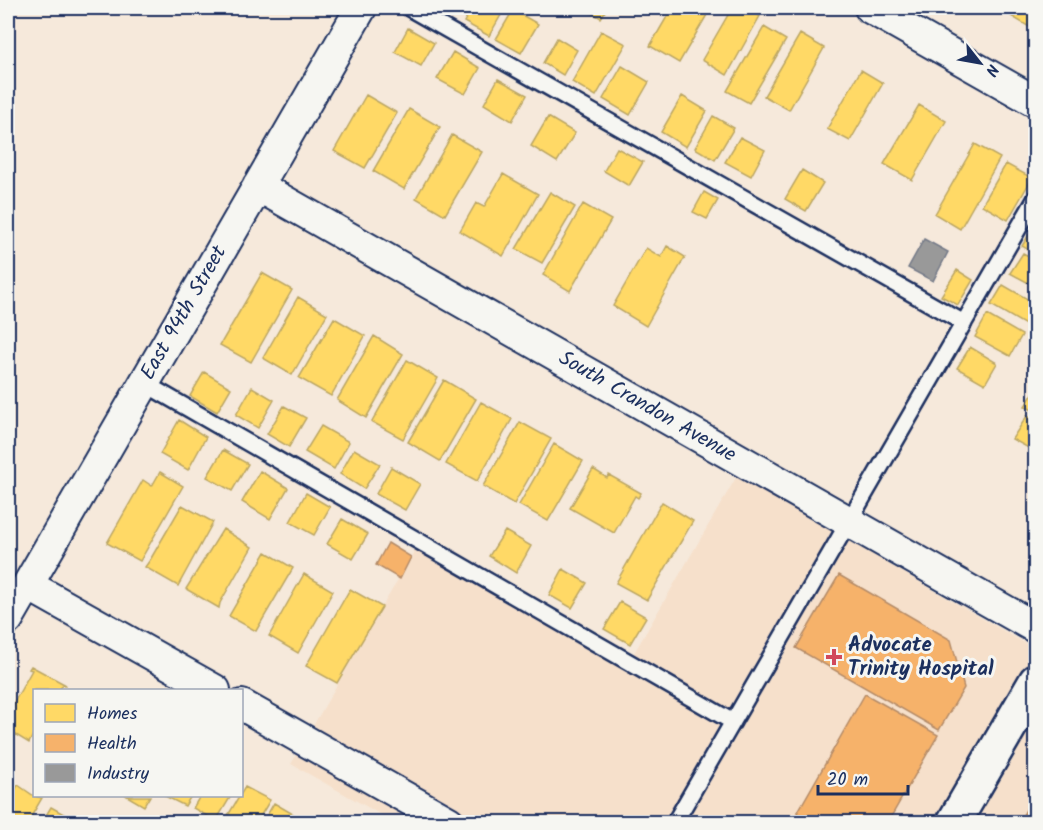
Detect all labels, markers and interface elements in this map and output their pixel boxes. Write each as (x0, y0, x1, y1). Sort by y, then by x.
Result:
north arrow (950, 33, 1010, 93)
text: N (978, 59, 1005, 81)
street label: East 94th Street (132, 239, 236, 386)
street label: South Crandon Avenue (552, 343, 743, 472)
place label: Advocate Trinity Hospital (848, 629, 994, 686)
marker: Advocate Trinity Hospital (825, 648, 843, 666)
legend (33, 689, 243, 797)
text: Homes (87, 700, 138, 729)
text: Health (87, 730, 137, 759)
scale bar (818, 758, 908, 796)
text: Industry (87, 760, 149, 789)
text: 20 m (827, 766, 868, 795)

